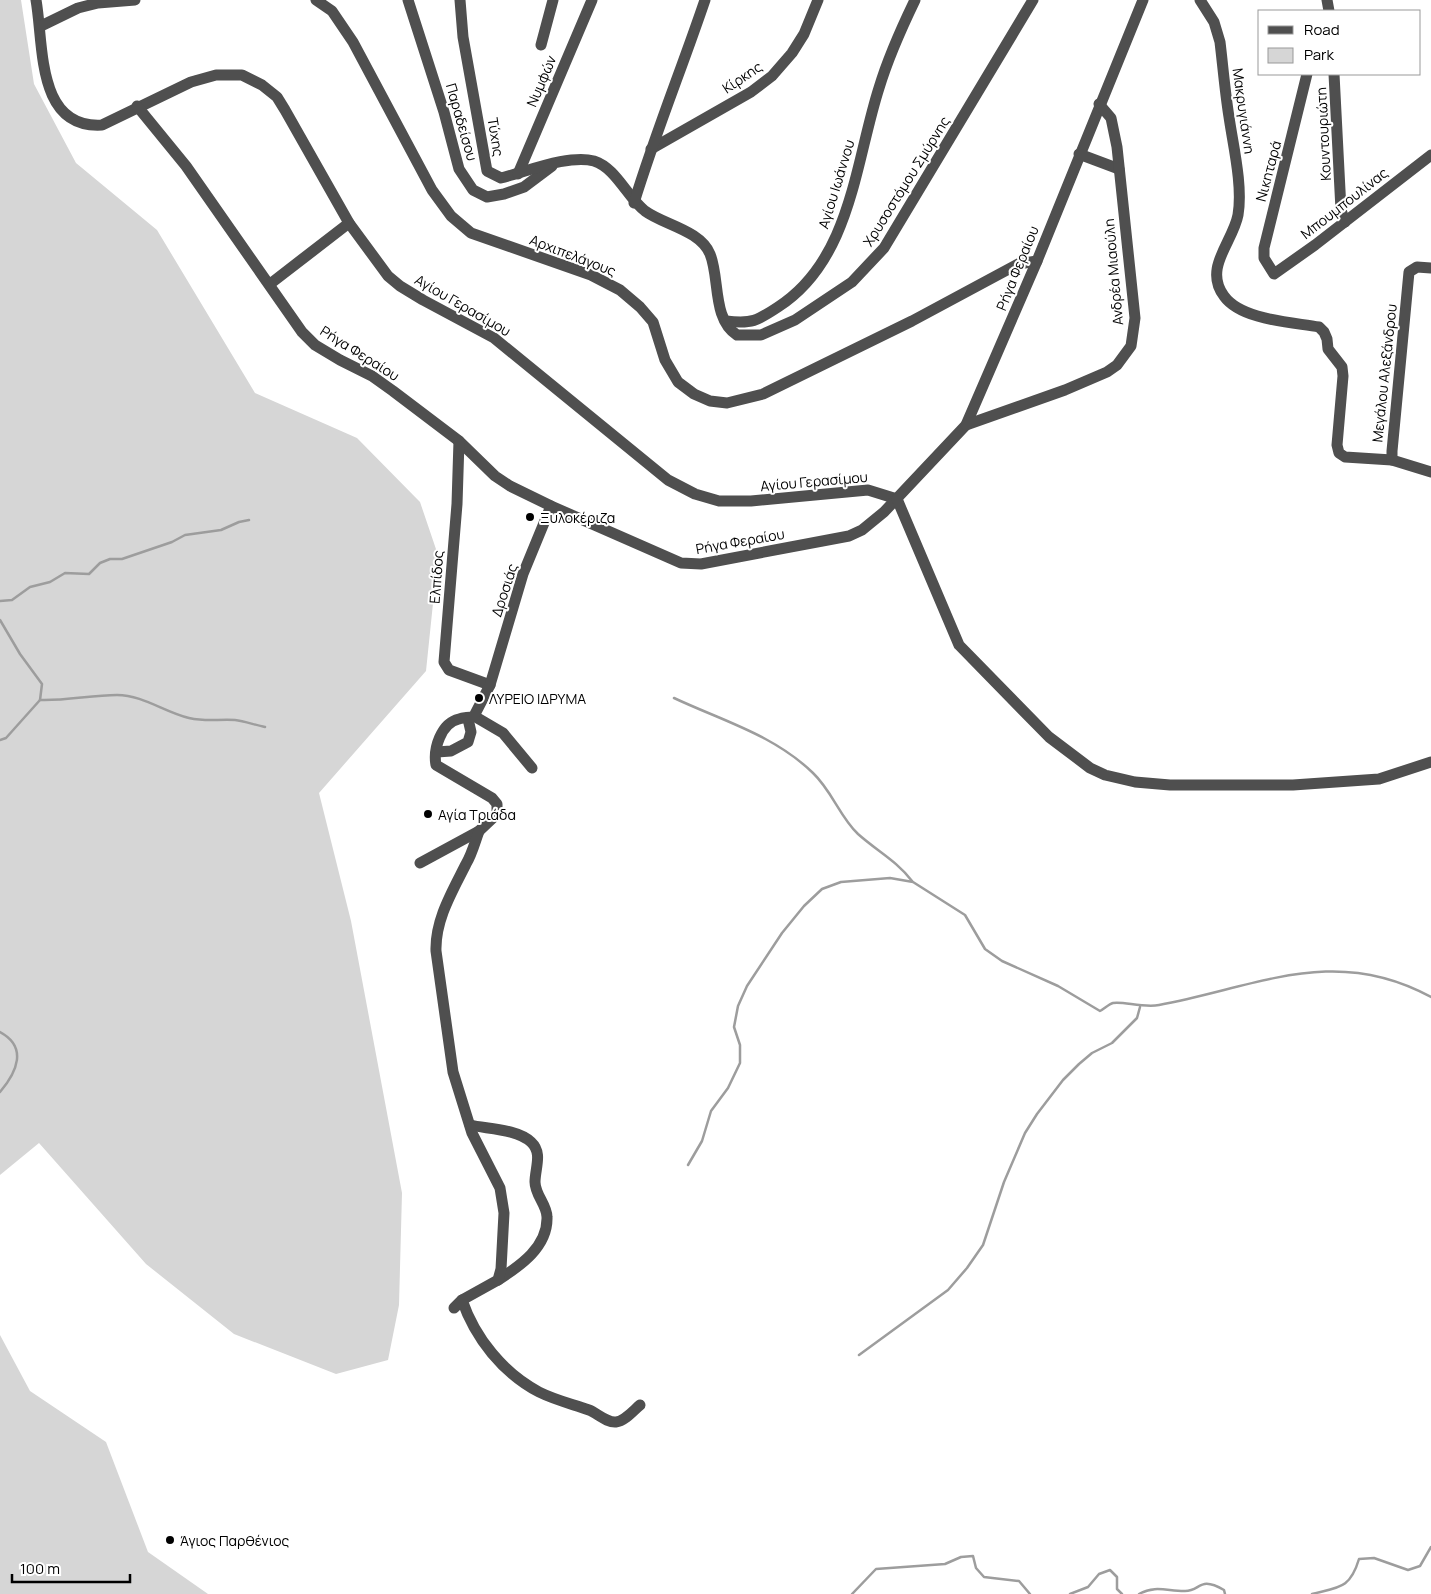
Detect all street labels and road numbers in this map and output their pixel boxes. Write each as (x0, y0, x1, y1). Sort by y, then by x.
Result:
street label: Νυμφών (522, 52, 560, 110)
street label: Κίρκης (718, 57, 766, 97)
street label: Μακρυγιάννη (1229, 67, 1259, 155)
street label: Παραδείσου (442, 81, 482, 163)
street label: Κουντουριώτη (1311, 87, 1335, 181)
street label: Χρυσοστόμου Σμύρνης (858, 112, 954, 250)
street label: Τύχης (484, 116, 508, 158)
street label: Αγίου Ιωάννου (813, 137, 859, 231)
street label: Νικηταρά (1251, 138, 1285, 204)
street label: Μπουμπουλίνας (1297, 163, 1392, 243)
street label: Ανδρέα Μιαούλη (1099, 218, 1127, 326)
street label: Ρήγα Φεραίου (991, 223, 1043, 313)
street label: Αρχιπελάγους (527, 230, 619, 280)
street label: Αγίου Γερασίμου (412, 270, 514, 340)
street label: Μεγάλου Αλεξάνδρου (1367, 303, 1401, 443)
street label: Ρήγα Φεραίου (317, 321, 403, 385)
street label: Αγίου Γερασίμου (759, 467, 869, 495)
street label: Ρήγα Φεραίου (694, 524, 786, 558)
street label: Ελπίδος (425, 549, 447, 604)
street label: Δροσιάς (486, 561, 522, 619)

